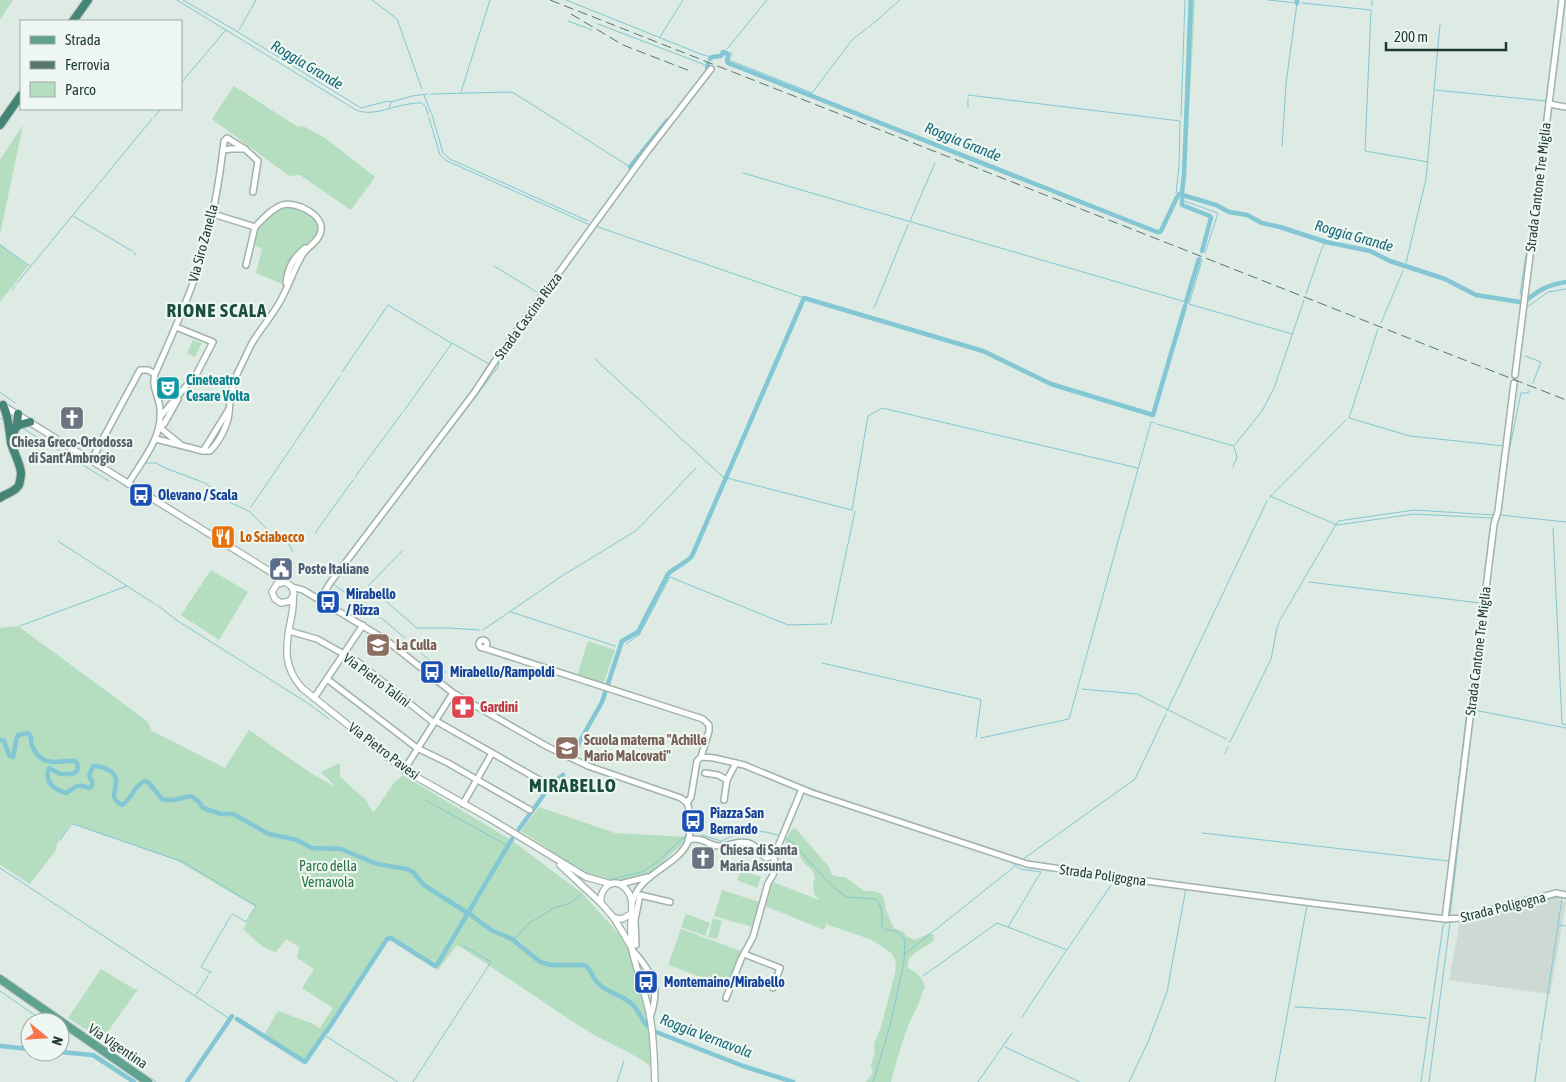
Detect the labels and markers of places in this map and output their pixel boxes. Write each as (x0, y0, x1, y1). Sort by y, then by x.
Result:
place label: Cineteatro Cesare Volta (186, 372, 250, 404)
theatre icon: Cineteatro Cesare Volta (155, 375, 181, 401)
church icon: Chiesa Greco-Ortodossa di Sant’Ambrogio (59, 405, 85, 431)
place label: Chiesa Greco-Ortodossa di Sant’Ambrogio (11, 434, 133, 466)
bus stop icon: Olevano / Scala (128, 482, 154, 508)
place label: Olevano / Scala (158, 487, 238, 503)
restaurant icon: Lo Sciabecco (210, 524, 236, 550)
place label: Lo Sciabecco (240, 529, 305, 545)
public building icon: Poste Italiane (268, 556, 294, 582)
place label: Poste Italiane (298, 561, 369, 577)
place label: Mirabello / Rizza (346, 586, 396, 618)
bus stop icon: Mirabello / Rizza (315, 589, 341, 615)
school or university icon: La Culla (365, 632, 391, 658)
place label: La Culla (396, 637, 437, 653)
bus stop icon: Mirabello/Rampoldi (419, 659, 445, 685)
place label: Mirabello/Rampoldi (450, 664, 555, 680)
pharmacy icon: Gardini (450, 694, 476, 720)
place label: Gardini (480, 699, 518, 715)
place label: Scuola materna "Achille Mario Malcovati" (584, 732, 707, 764)
school or university icon: Scuola materna "Achille Mario Malcovati" (554, 735, 580, 761)
place label: Piazza San Bernardo (710, 805, 764, 837)
bus stop icon: Piazza San Bernardo (680, 808, 706, 834)
place label: Chiesa di Santa Maria Assunta (720, 842, 798, 874)
church icon: Chiesa di Santa Maria Assunta (690, 845, 716, 871)
bus stop icon: Montemaino/Mirabello (633, 969, 659, 995)
place label: Montemaino/Mirabello (664, 974, 785, 990)

